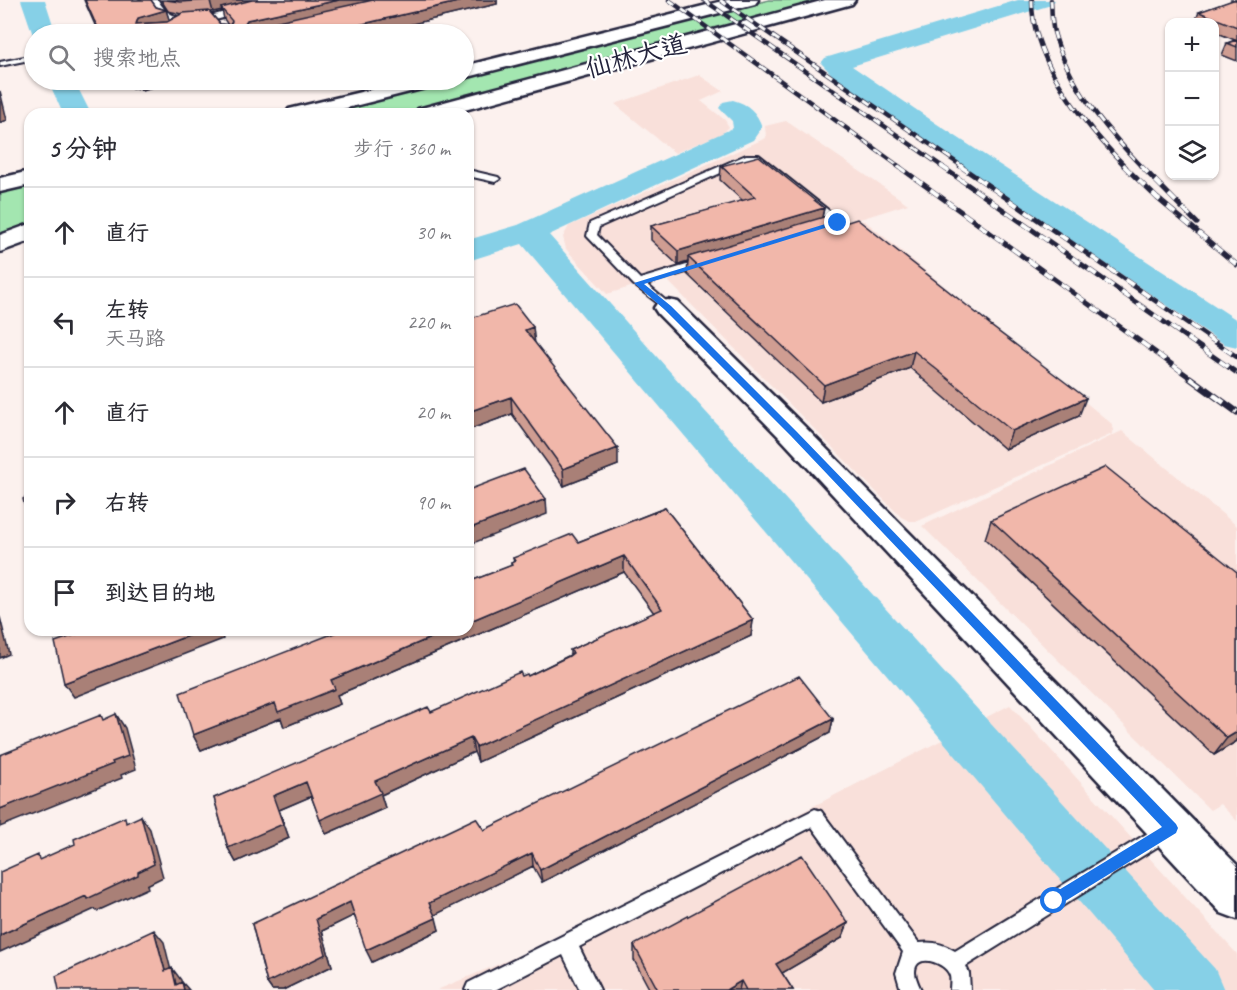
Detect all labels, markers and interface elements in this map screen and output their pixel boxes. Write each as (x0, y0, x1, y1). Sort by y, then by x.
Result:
map controls (1165, 18, 1219, 180)
button: + (1165, 18, 1219, 72)
search box (24, 24, 474, 90)
street label: 仙林大道 (581, 27, 691, 85)
icon: search (45, 41, 78, 74)
text: 搜索地点 (93, 44, 181, 72)
button: − (1165, 72, 1219, 126)
button: layers (1165, 126, 1219, 180)
text: 5 分钟 (48, 132, 118, 165)
text: 步行 · 360 m (354, 136, 450, 161)
route end (824, 209, 850, 235)
icon: ahead (48, 216, 81, 249)
text: 直行 (105, 219, 149, 247)
text: 30 m (416, 220, 450, 245)
text: 左转 (105, 296, 149, 324)
icon: left (48, 306, 81, 339)
text: 220 m (407, 310, 450, 335)
text: 天马路 (105, 326, 165, 351)
icon: ahead (48, 396, 81, 429)
text: 直行 (105, 399, 149, 427)
text: 20 m (416, 400, 450, 425)
icon: right (48, 486, 81, 519)
text: 右转 (105, 489, 149, 517)
text: 90 m (416, 490, 450, 515)
icon: arrive (48, 576, 81, 609)
text: 到达目的地 (105, 579, 215, 607)
route start (1040, 887, 1066, 913)

